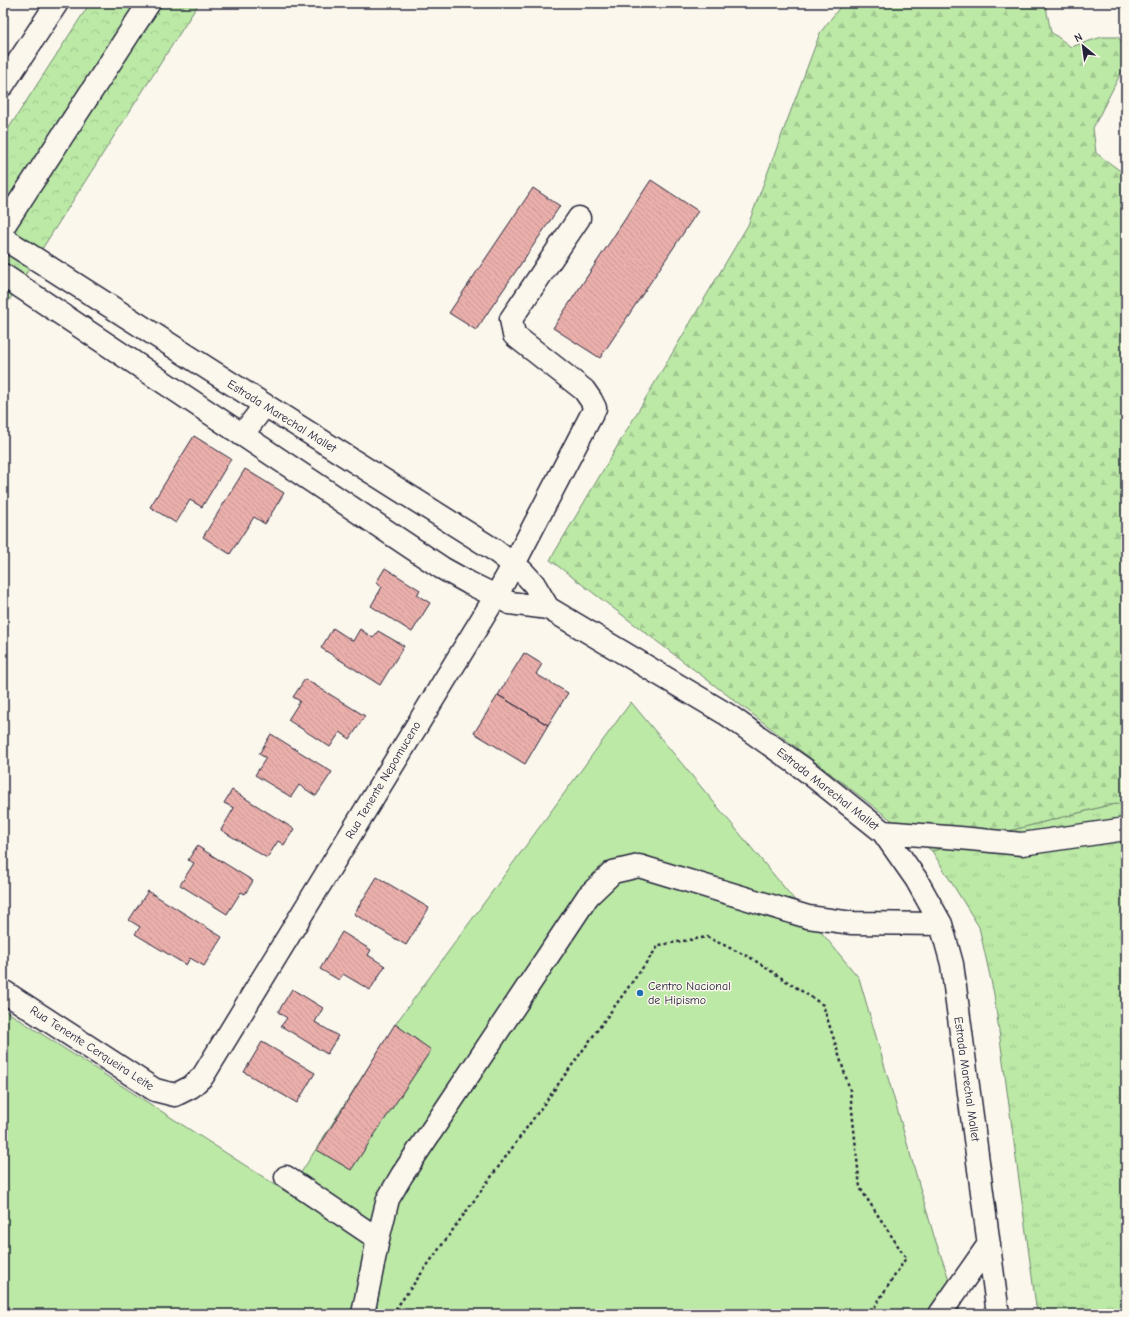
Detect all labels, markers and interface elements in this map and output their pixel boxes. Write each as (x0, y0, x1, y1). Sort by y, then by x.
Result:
north arrow (1063, 26, 1103, 66)
text: N (1072, 30, 1085, 45)
street label: Estrada Marechal Mallet (225, 377, 340, 456)
street label: Rua Tenente Nepomuceno (342, 719, 424, 841)
street label: Estrada Marechal Mallet (774, 745, 882, 834)
place label: Centro Nacional de Hipismo (648, 979, 731, 1007)
marker: Centro Nacional de Hipismo (635, 988, 645, 998)
street label: Rua Tenente Cerqueira Leite (28, 1003, 156, 1093)
street label: Estrada Marechal Mallet (951, 1016, 983, 1143)

